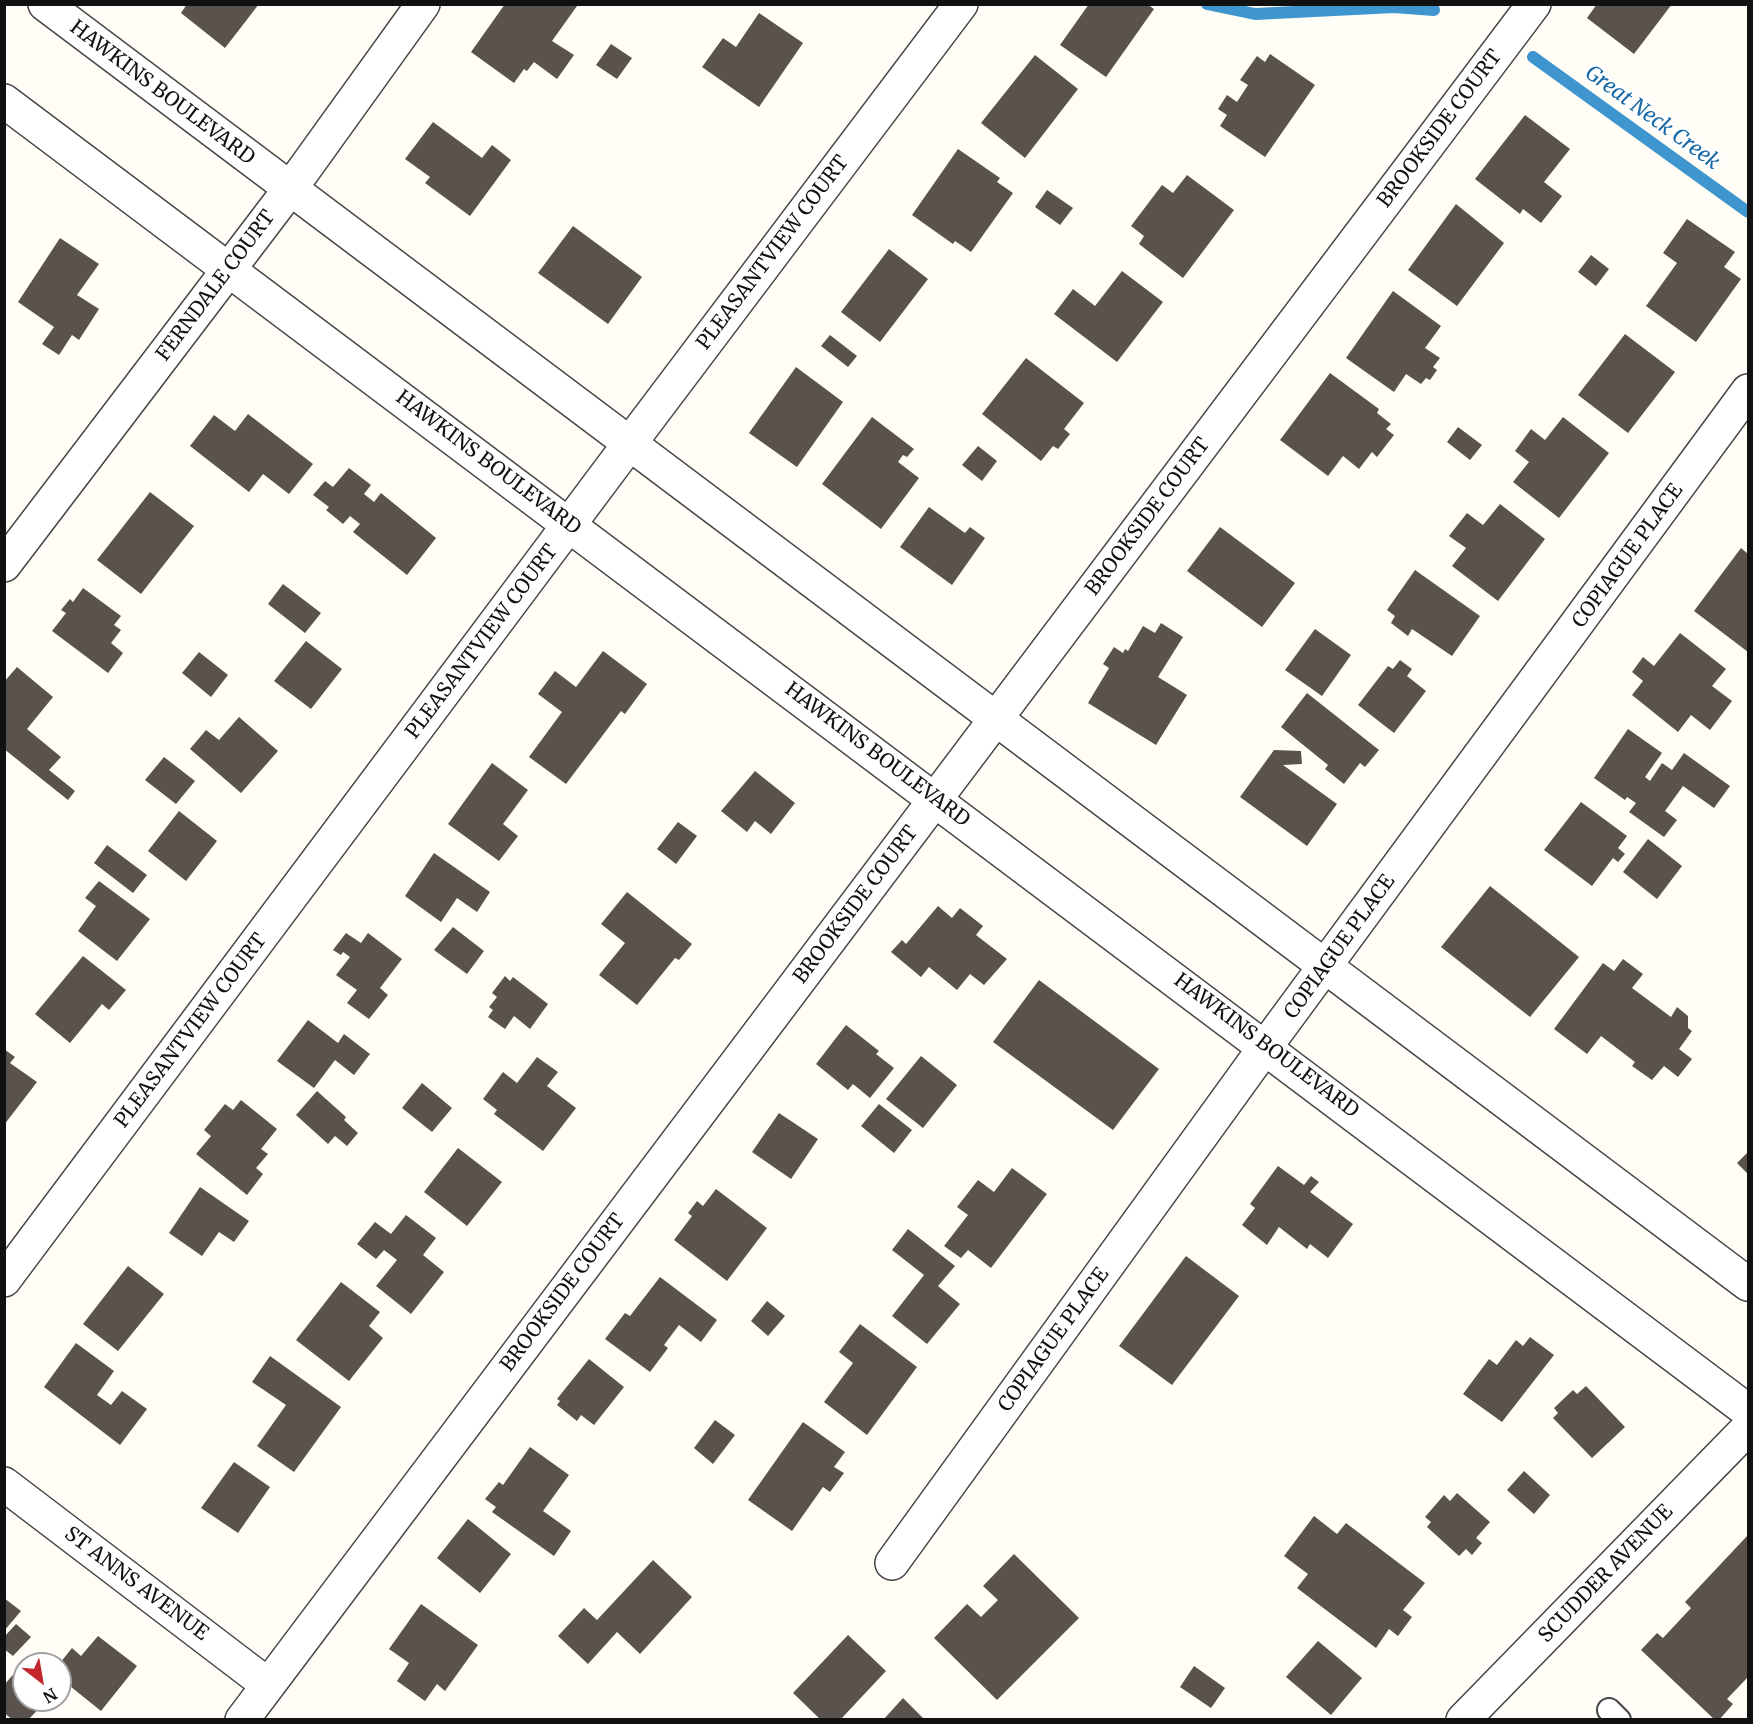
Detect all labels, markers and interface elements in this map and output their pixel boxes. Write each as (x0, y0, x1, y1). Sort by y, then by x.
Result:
street label: HAWKINS BOULEVARD (65, 16, 259, 170)
street label: BROOKSIDE COURT (1373, 46, 1507, 212)
water label: Great Neck Creek (1580, 61, 1724, 175)
street label: PLEASANTVIEW COURT (692, 151, 854, 355)
street label: FERNDALE COURT (152, 206, 280, 366)
street label: HAWKINS BOULEVARD (391, 386, 585, 540)
street label: BROOKSIDE COURT (1081, 434, 1215, 600)
street label: COPIAGUE PLACE (1568, 479, 1688, 633)
street label: PLEASANTVIEW COURT (401, 540, 563, 744)
street label: HAWKINS BOULEVARD (780, 678, 974, 832)
street label: BROOKSIDE COURT (789, 822, 923, 988)
street label: COPIAGUE PLACE (1280, 870, 1400, 1024)
street label: PLEASANTVIEW COURT (110, 929, 272, 1133)
street label: HAWKINS BOULEVARD (1169, 969, 1363, 1123)
street label: BROOKSIDE COURT (496, 1210, 630, 1376)
street label: COPIAGUE PLACE (994, 1263, 1114, 1417)
street label: SCUDDER AVENUE (1534, 1500, 1678, 1648)
street label: ST ANNS AVENUE (59, 1522, 213, 1646)
north arrow (12, 1652, 72, 1712)
text: N (40, 1684, 61, 1708)

